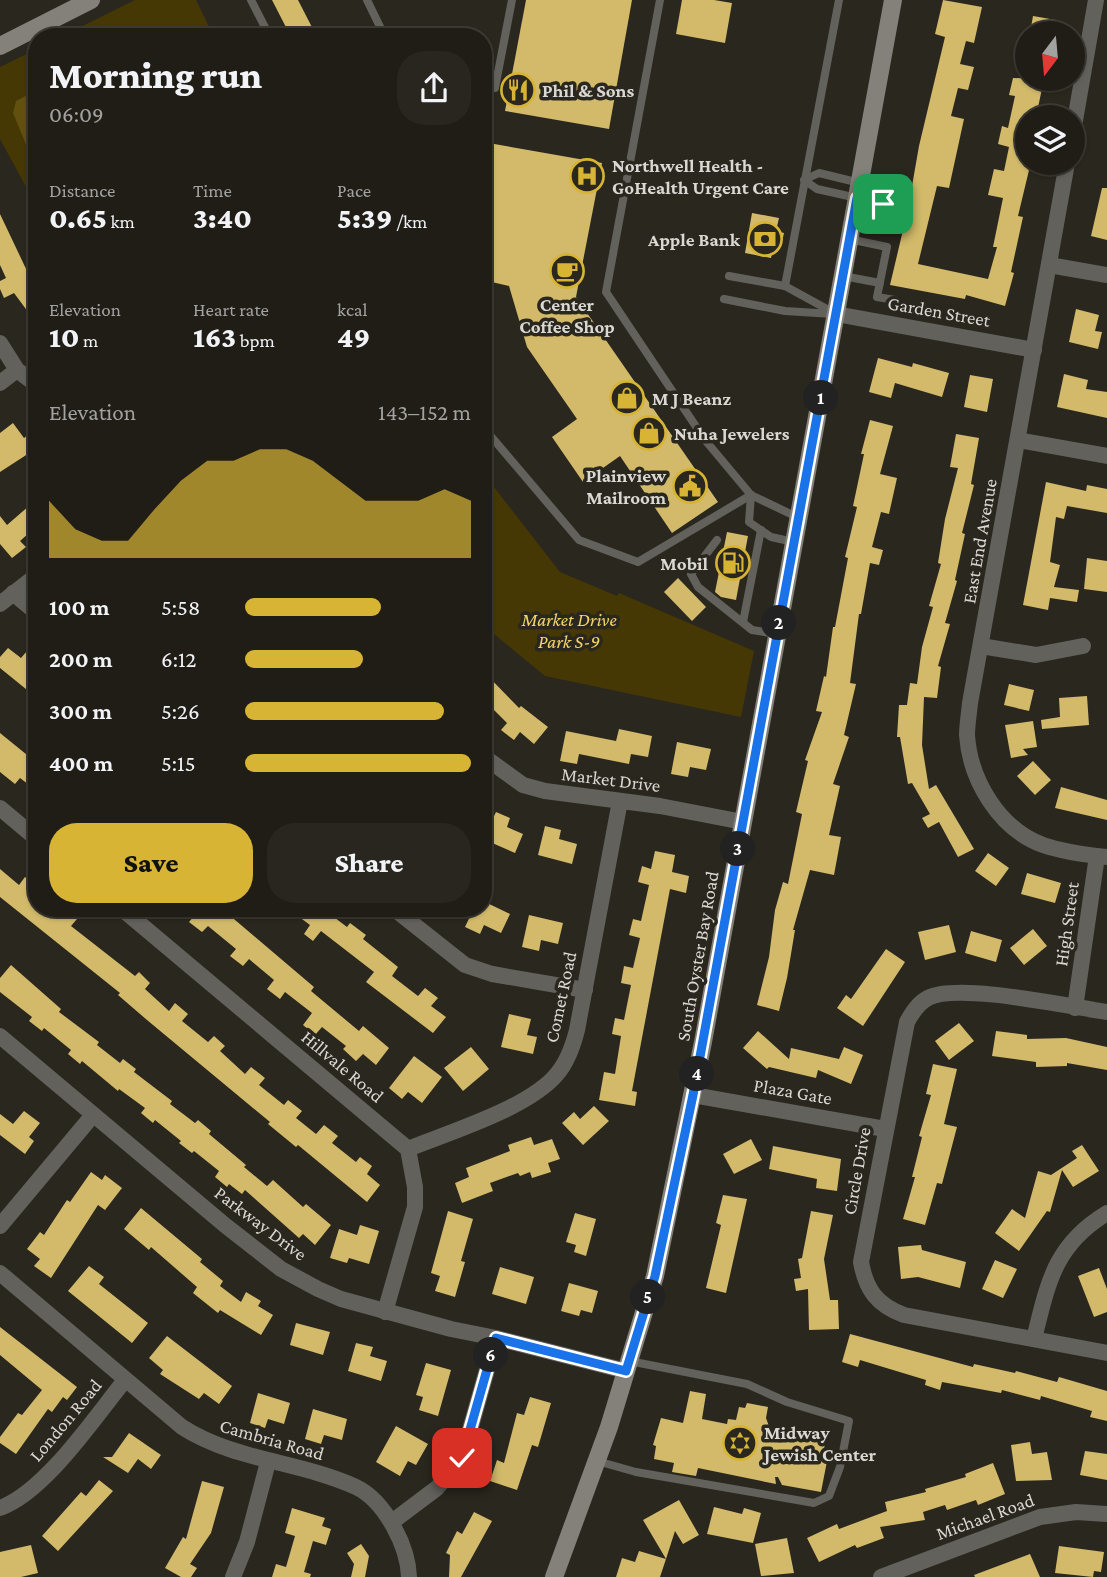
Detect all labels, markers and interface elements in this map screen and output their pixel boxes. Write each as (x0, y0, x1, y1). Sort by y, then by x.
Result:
north arrow (1015, 21, 1085, 91)
map controls (1015, 21, 1085, 175)
button: share (397, 51, 471, 125)
text: Morning run (49, 54, 262, 96)
restaurant icon: Phil & Sons (499, 71, 537, 109)
place label: Phil & Sons (542, 80, 634, 101)
text: 06:09 (49, 101, 104, 127)
button: layers (1015, 105, 1085, 175)
place label: Northwell Health - GoHealth Urgent Care (612, 155, 789, 198)
hospital icon: Northwell Health - GoHealth Urgent Care (568, 157, 606, 195)
pin (853, 174, 913, 234)
text: Distance (49, 180, 115, 201)
text: Time (193, 180, 232, 201)
text: Pace (337, 180, 371, 201)
icon: arrive (864, 185, 902, 223)
text: 0.65 (49, 201, 107, 234)
text: 3:40 (193, 201, 252, 234)
text: 5:39 (337, 201, 393, 234)
text: km (107, 211, 135, 232)
text: /km (393, 211, 427, 232)
bank icon: Apple Bank (746, 220, 784, 258)
place label: Apple Bank (647, 229, 741, 250)
cafe icon: Center Coffee Shop (548, 252, 586, 290)
street label: Garden Street (886, 292, 993, 331)
place label: Center Coffee Shop (519, 294, 615, 337)
text: Elevation (49, 299, 121, 320)
text: Heart rate (193, 299, 269, 320)
text: kcal (337, 299, 368, 320)
text: 10 (49, 320, 79, 353)
text: 163 (193, 320, 236, 353)
text: 49 (337, 320, 370, 353)
text: m (79, 330, 98, 351)
text: bpm (236, 330, 275, 351)
shop icon: M J Beanz (608, 379, 646, 417)
pin: 1 (804, 380, 838, 416)
text: 1 (817, 387, 824, 408)
place label: M J Beanz (652, 388, 731, 409)
text: Elevation (49, 399, 136, 425)
text: 143–152 m (378, 399, 471, 425)
shop icon: Nuha Jewelers (630, 414, 668, 452)
place label: Nuha Jewelers (674, 423, 790, 444)
place label: Plainview Mailroom (586, 465, 667, 508)
public building icon: Plainview Mailroom (671, 467, 709, 505)
street label: East End Avenue (958, 477, 1001, 605)
fuel station icon: Mobil (714, 544, 752, 582)
place label: Mobil (660, 553, 708, 574)
text: 100 m (49, 594, 109, 620)
text: 5:58 (161, 594, 200, 620)
pin: 2 (762, 606, 796, 640)
park label: Market Drive Park S-9 (520, 609, 617, 652)
text: 2 (774, 612, 783, 633)
text: 200 m (49, 646, 113, 672)
text: 6:12 (161, 646, 197, 672)
text: 300 m (49, 698, 112, 724)
text: 5:26 (161, 698, 200, 724)
text: 400 m (49, 750, 113, 776)
text: 5:15 (161, 750, 196, 776)
street label: Market Drive (560, 763, 662, 796)
button: Save (49, 823, 253, 903)
button: Share (267, 823, 471, 903)
pin: 3 (720, 832, 756, 866)
text: 3 (733, 838, 742, 859)
street label: South Oyster Bay Road (672, 870, 723, 1043)
street label: High Street (1050, 880, 1083, 968)
street label: Comet Road (541, 950, 580, 1045)
street label: Hillvale Road (298, 1026, 388, 1107)
pin: 4 (680, 1056, 714, 1092)
text: 4 (691, 1063, 702, 1084)
street label: Plaza Gate (752, 1074, 834, 1109)
street label: Circle Drive (838, 1126, 875, 1217)
street label: Parkway Drive (211, 1182, 311, 1265)
pin: 5 (630, 1280, 666, 1314)
text: 5 (643, 1286, 652, 1307)
pin: 6 (474, 1338, 508, 1372)
text: 6 (485, 1344, 496, 1365)
street label: London Road (25, 1375, 106, 1466)
street label: Cambria Road (217, 1415, 326, 1464)
place label: Midway Jewish Center (762, 1422, 877, 1465)
synagogue icon: Midway Jewish Center (721, 1424, 759, 1462)
pin (432, 1428, 492, 1488)
icon: check (443, 1439, 481, 1477)
street label: Michael Road (933, 1489, 1037, 1544)

